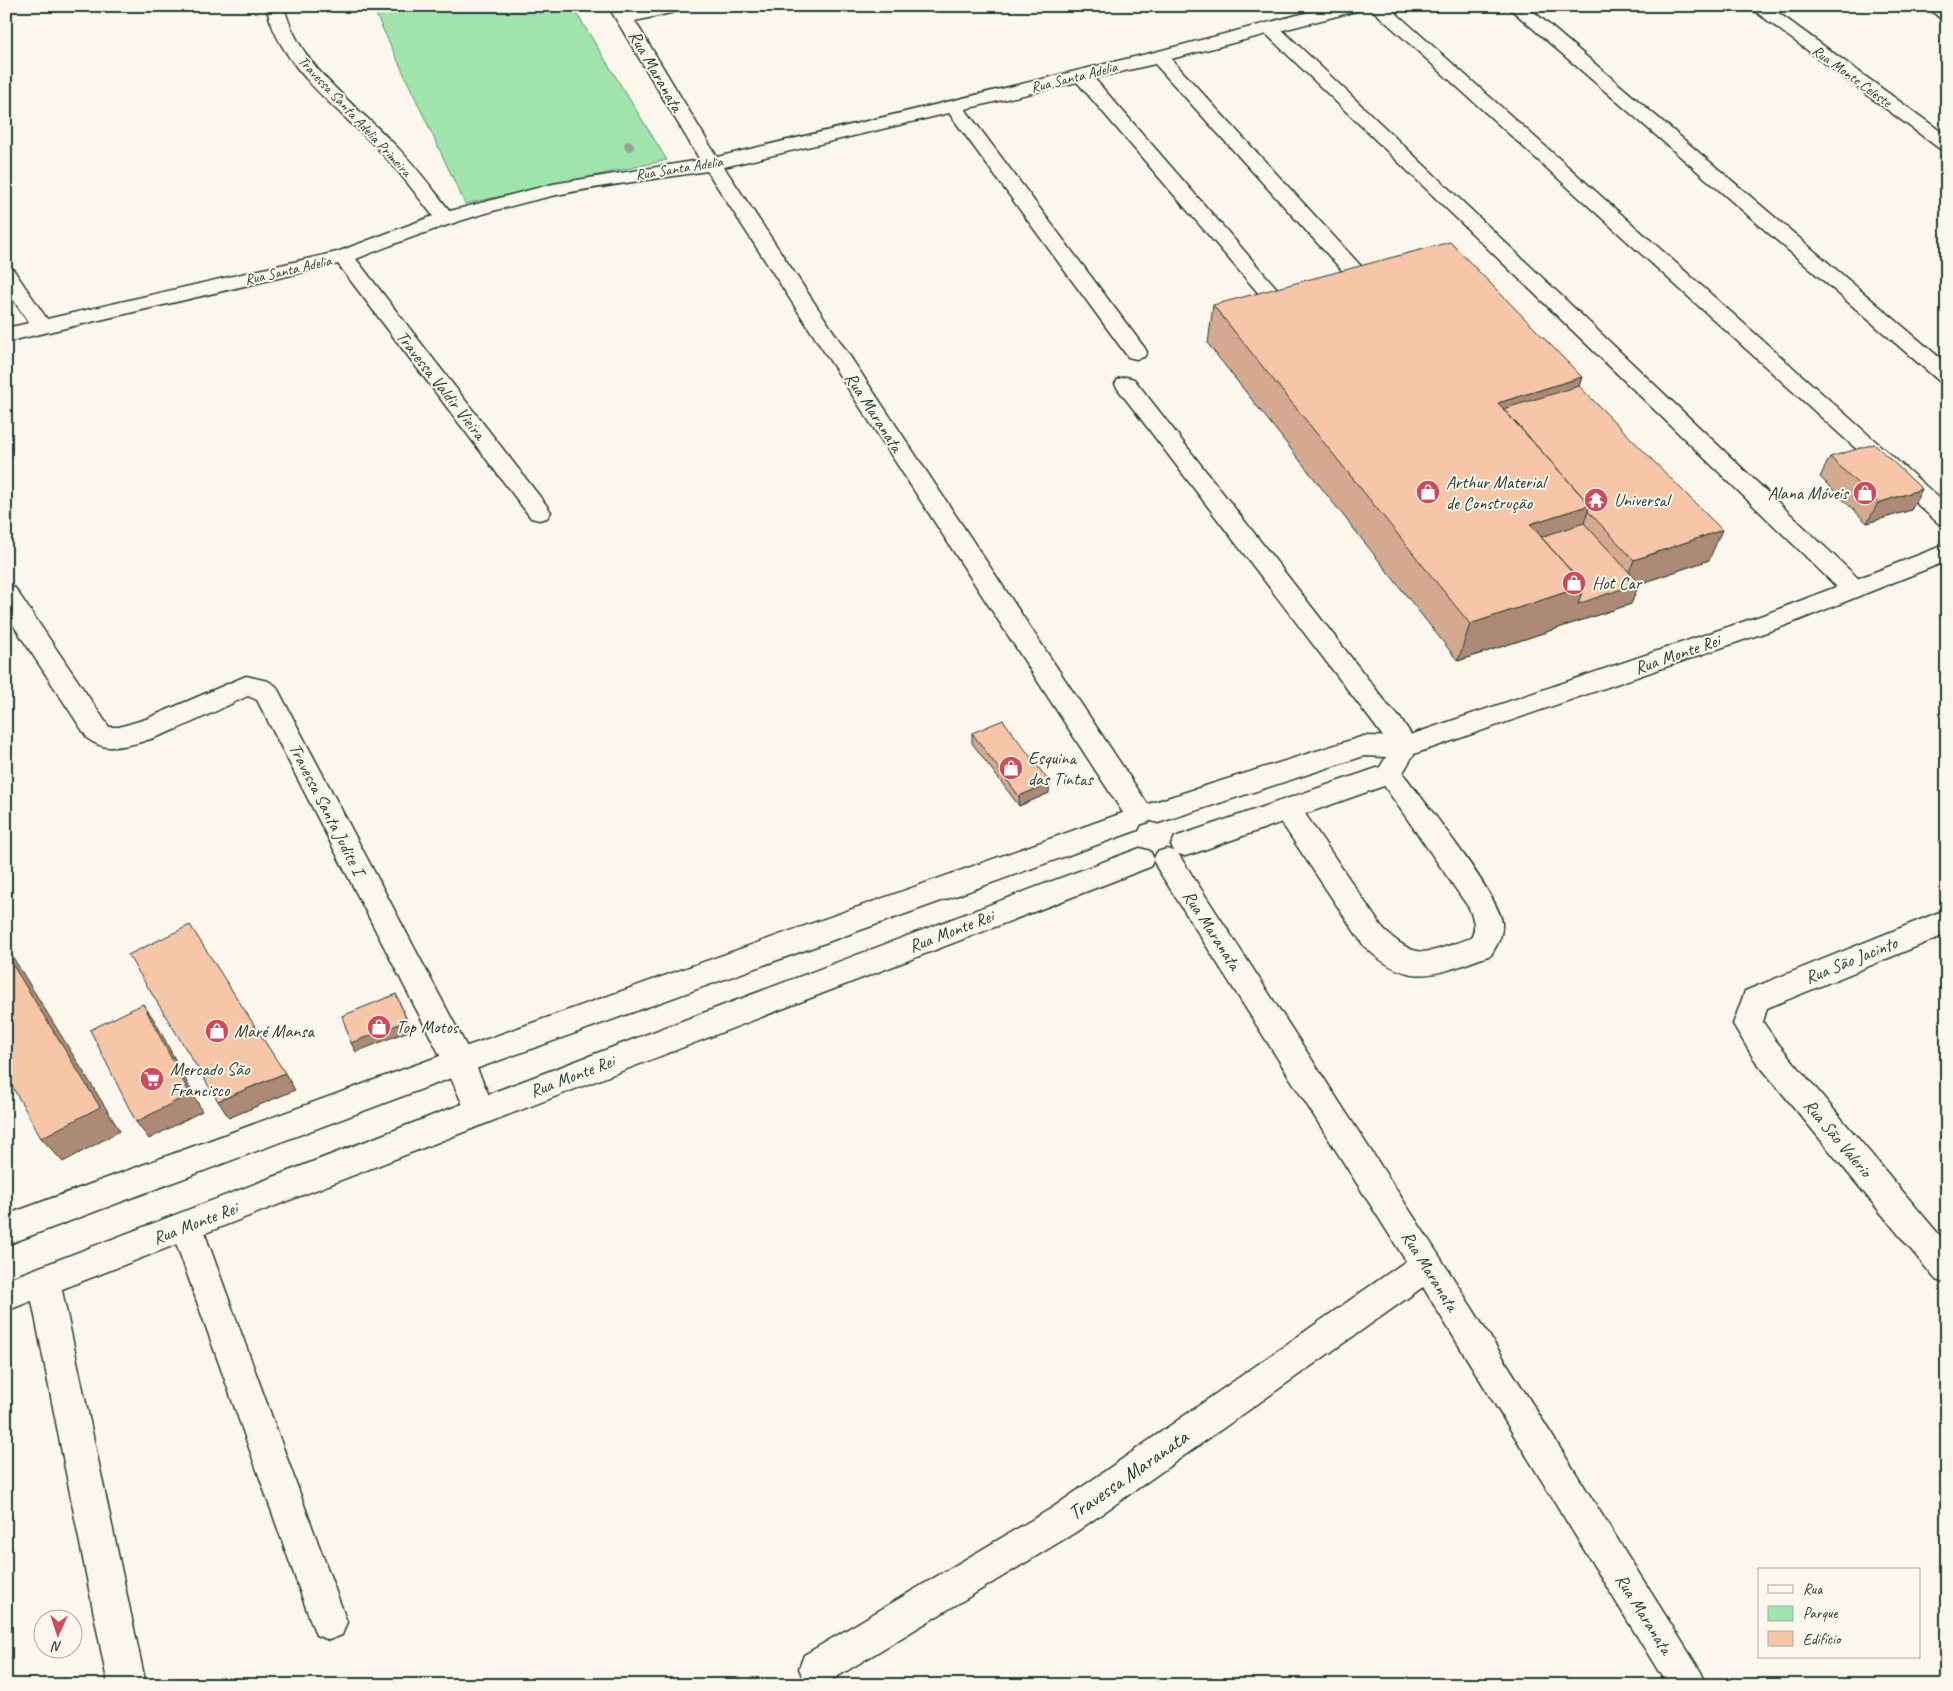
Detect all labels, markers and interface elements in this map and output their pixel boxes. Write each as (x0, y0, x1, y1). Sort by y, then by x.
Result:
street label: Rua Maranata (624, 26, 689, 117)
street label: Rua Monte Celeste (1808, 41, 1896, 112)
street label: Travessa Santa Adelia Primeira (294, 52, 417, 182)
street label: Rua Santa Adelia (1029, 57, 1121, 97)
street label: Rua Santa Adelia (634, 152, 726, 185)
street label: Rua Santa Adelia (243, 251, 335, 290)
street label: Travessa Valdir Vieira (392, 326, 491, 445)
street label: Rua Maranata (840, 368, 909, 457)
place label: Arthur Material de Construção (1446, 471, 1548, 514)
shop icon: Arthur Material de Construção (1415, 479, 1441, 505)
shop icon: Alana Móveis (1852, 480, 1878, 506)
place label: Alana Móveis (1768, 482, 1850, 504)
temple icon: Universal (1583, 487, 1609, 513)
place label: Universal (1614, 489, 1672, 511)
shop icon: Hot Car (1561, 570, 1587, 596)
place label: Hot Car (1592, 572, 1643, 594)
street label: Rua Monte Rei (1631, 628, 1725, 679)
street label: Travessa Santa Judite I (284, 739, 371, 882)
place label: Esquina das Tintas (1028, 747, 1094, 790)
shop icon: Esquina das Tintas (998, 755, 1024, 781)
street label: Rua Maranata (1178, 886, 1247, 975)
street label: Rua Monte Rei (906, 904, 999, 957)
street label: Rua São Jacinto (1802, 931, 1902, 988)
shop icon: Top Motos (366, 1014, 392, 1040)
place label: Top Motos (396, 1016, 460, 1038)
shop icon: Maré Mansa (204, 1018, 230, 1044)
place label: Maré Mansa (234, 1020, 316, 1042)
street label: Rua Monte Rei (527, 1049, 620, 1102)
place label: Mercado São Francisco (170, 1058, 251, 1101)
supermarket icon: Mercado São Francisco (139, 1066, 165, 1092)
street label: Rua São Valerio (1799, 1095, 1878, 1183)
street label: Rua Monte Rei (150, 1196, 243, 1249)
street label: Rua Maranata (1397, 1227, 1464, 1317)
street label: Travessa Maranata (1063, 1423, 1195, 1526)
legend (1758, 1568, 1920, 1658)
street label: Rua Maranata (1611, 1570, 1678, 1660)
text: Rua (1803, 1580, 1823, 1599)
text: Parque (1803, 1604, 1839, 1623)
north arrow (32, 1608, 82, 1658)
text: Edifício (1803, 1630, 1842, 1649)
text: N (50, 1638, 62, 1655)

